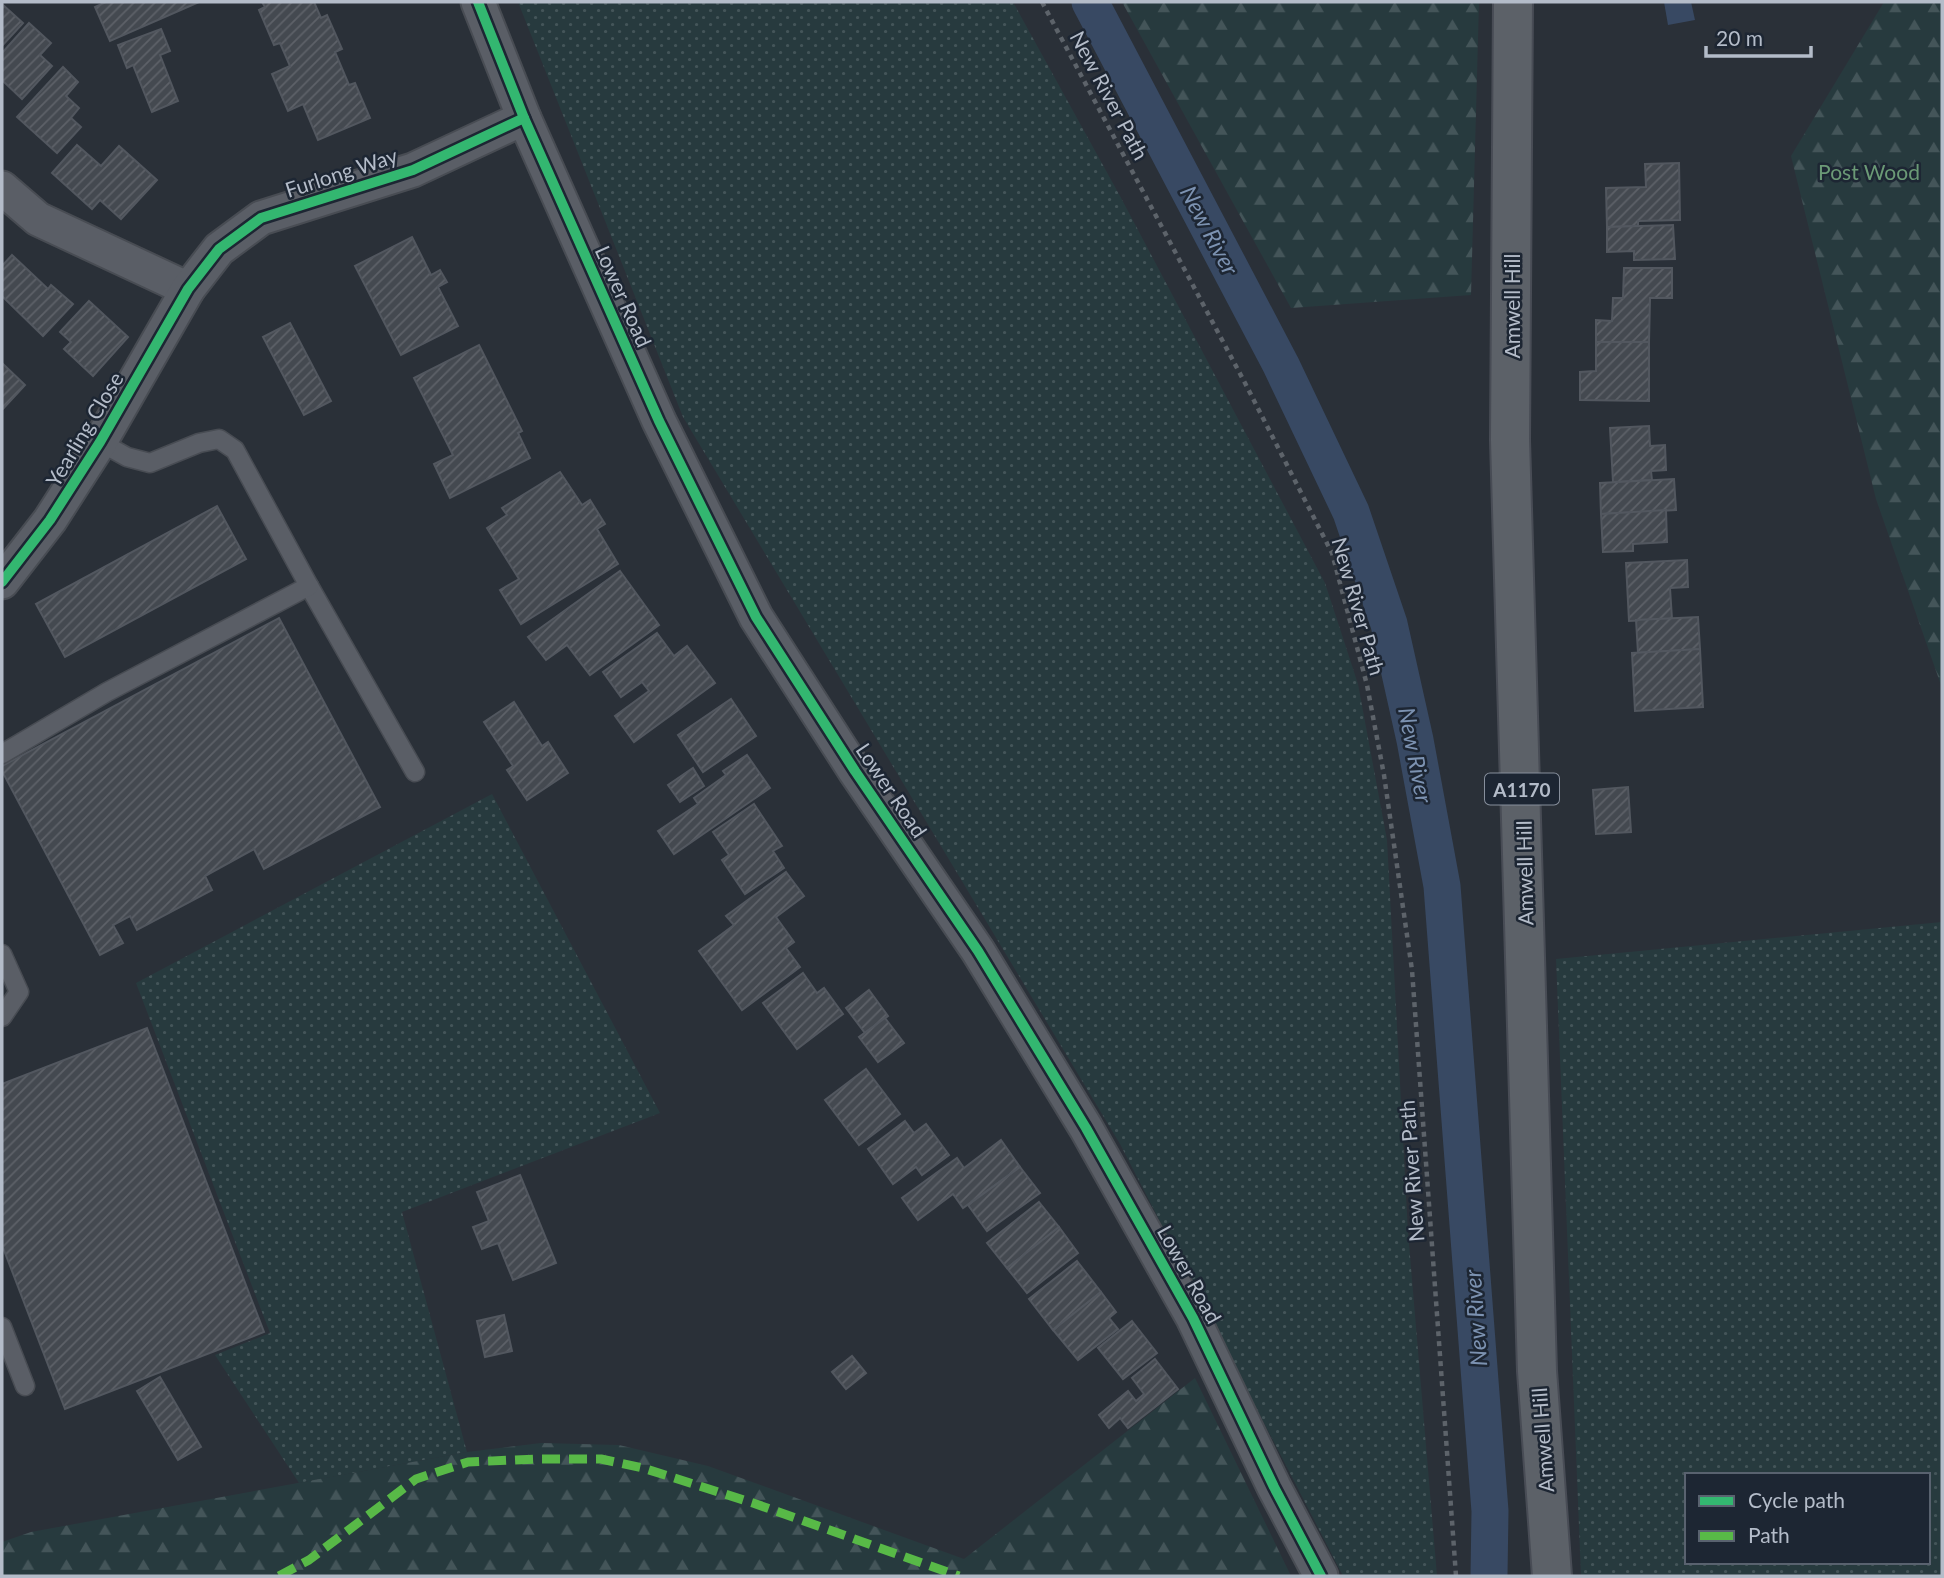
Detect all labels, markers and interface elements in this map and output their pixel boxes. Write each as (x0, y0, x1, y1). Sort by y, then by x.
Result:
scale bar (1706, 14, 1811, 58)
text: 20 m (1716, 25, 1763, 50)
street label: New River Path (1066, 26, 1154, 164)
street label: Furlong Way (282, 142, 400, 202)
park label: Post Wood (1818, 159, 1920, 184)
water label: New River (1175, 181, 1246, 280)
street label: Lower Road (591, 241, 657, 351)
street label: Amwell Hill (1499, 254, 1524, 358)
street label: Yearling Close (40, 367, 128, 491)
street label: New River Path (1327, 534, 1391, 678)
water label: New River (1393, 705, 1439, 806)
street label: Lower Road (851, 738, 933, 842)
road number: A1170 (1485, 774, 1559, 804)
street label: Amwell Hill (1511, 820, 1537, 926)
street label: New River Path (1394, 1099, 1428, 1243)
street label: Lower Road (1153, 1221, 1227, 1327)
water label: New River (1458, 1268, 1492, 1367)
street label: Amwell Hill (1526, 1387, 1558, 1493)
legend (1685, 1473, 1930, 1564)
text: Cycle path (1748, 1487, 1845, 1512)
text: Path (1748, 1522, 1790, 1547)

